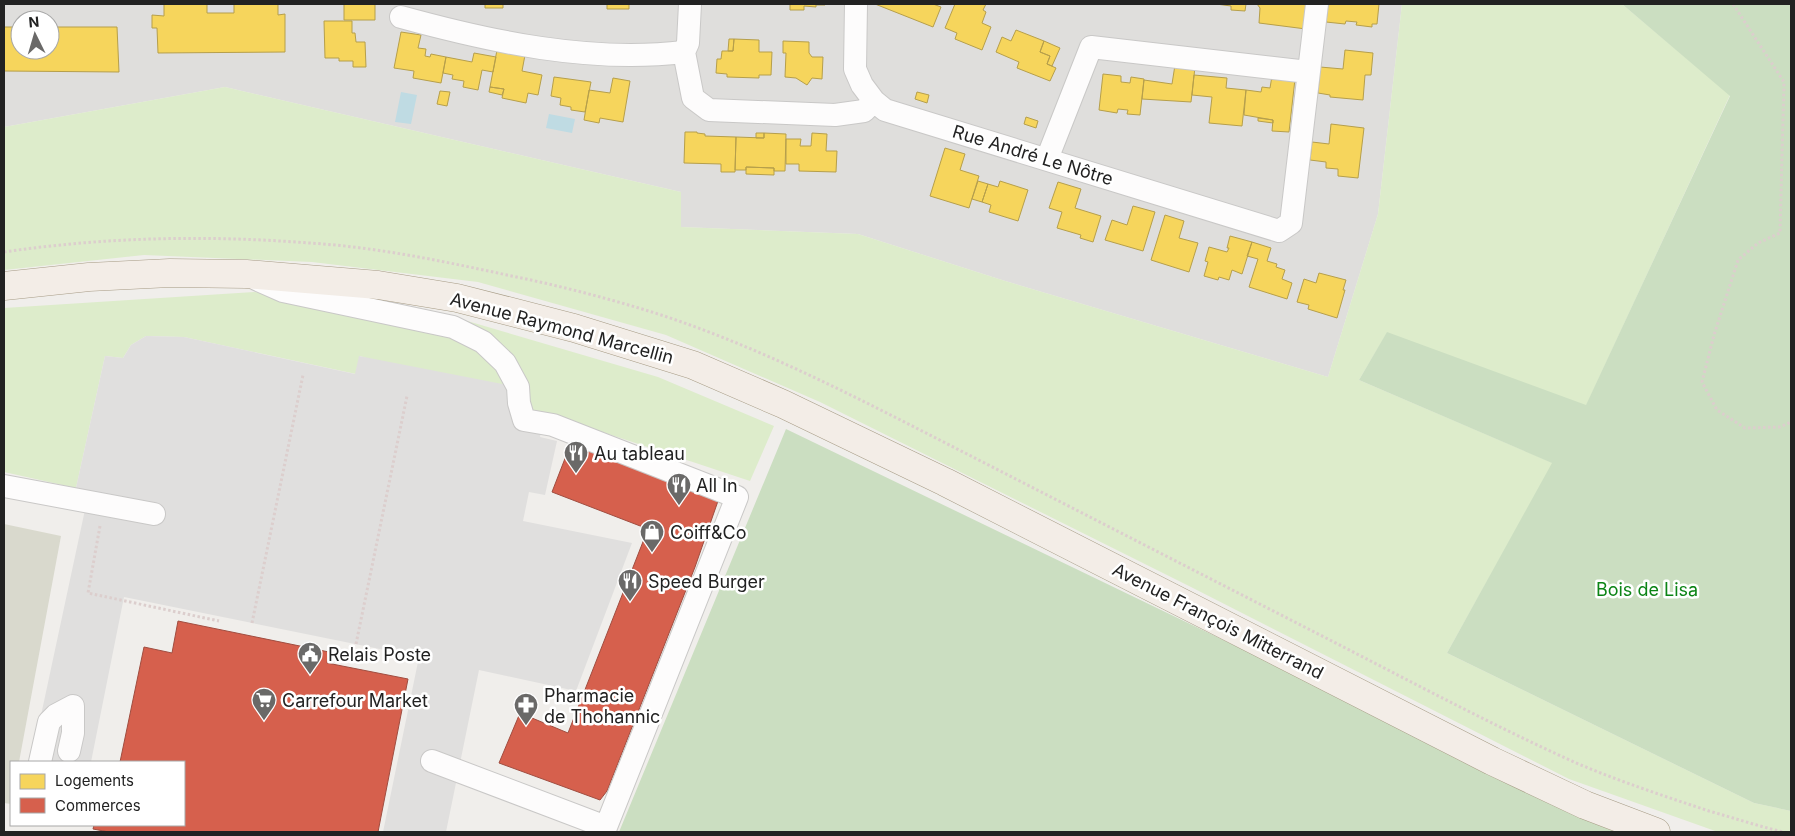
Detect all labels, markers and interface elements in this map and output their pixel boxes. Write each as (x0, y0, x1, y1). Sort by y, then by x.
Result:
north arrow (10, 10, 60, 60)
text: N (28, 13, 40, 30)
street label: Rue André Le Nôtre (950, 121, 1116, 189)
street label: Avenue Raymond Marcellin (448, 288, 676, 368)
restaurant icon: Au tableau (563, 440, 589, 474)
place label: Au tableau (594, 443, 685, 464)
restaurant icon: All In (666, 472, 692, 506)
place label: All In (696, 475, 738, 496)
shop icon: Coiff&Co (639, 519, 665, 553)
place label: Coiff&Co (670, 522, 746, 543)
street label: Avenue François Mitterrand (1109, 559, 1327, 683)
restaurant icon: Speed Burger (617, 568, 643, 602)
place label: Speed Burger (648, 571, 765, 592)
park label: Bois de Lisa (1596, 579, 1698, 600)
public building icon: Relais Poste (297, 641, 323, 675)
place label: Relais Poste (328, 644, 431, 665)
place label: Pharmacie de Thohannic (544, 685, 660, 727)
supermarket icon: Carrefour Market (251, 687, 277, 721)
place label: Carrefour Market (282, 690, 428, 711)
pharmacy icon: Pharmacie de Thohannic (513, 692, 539, 726)
legend (10, 761, 185, 826)
text: Logements (55, 771, 134, 790)
text: Commerces (55, 796, 141, 815)

